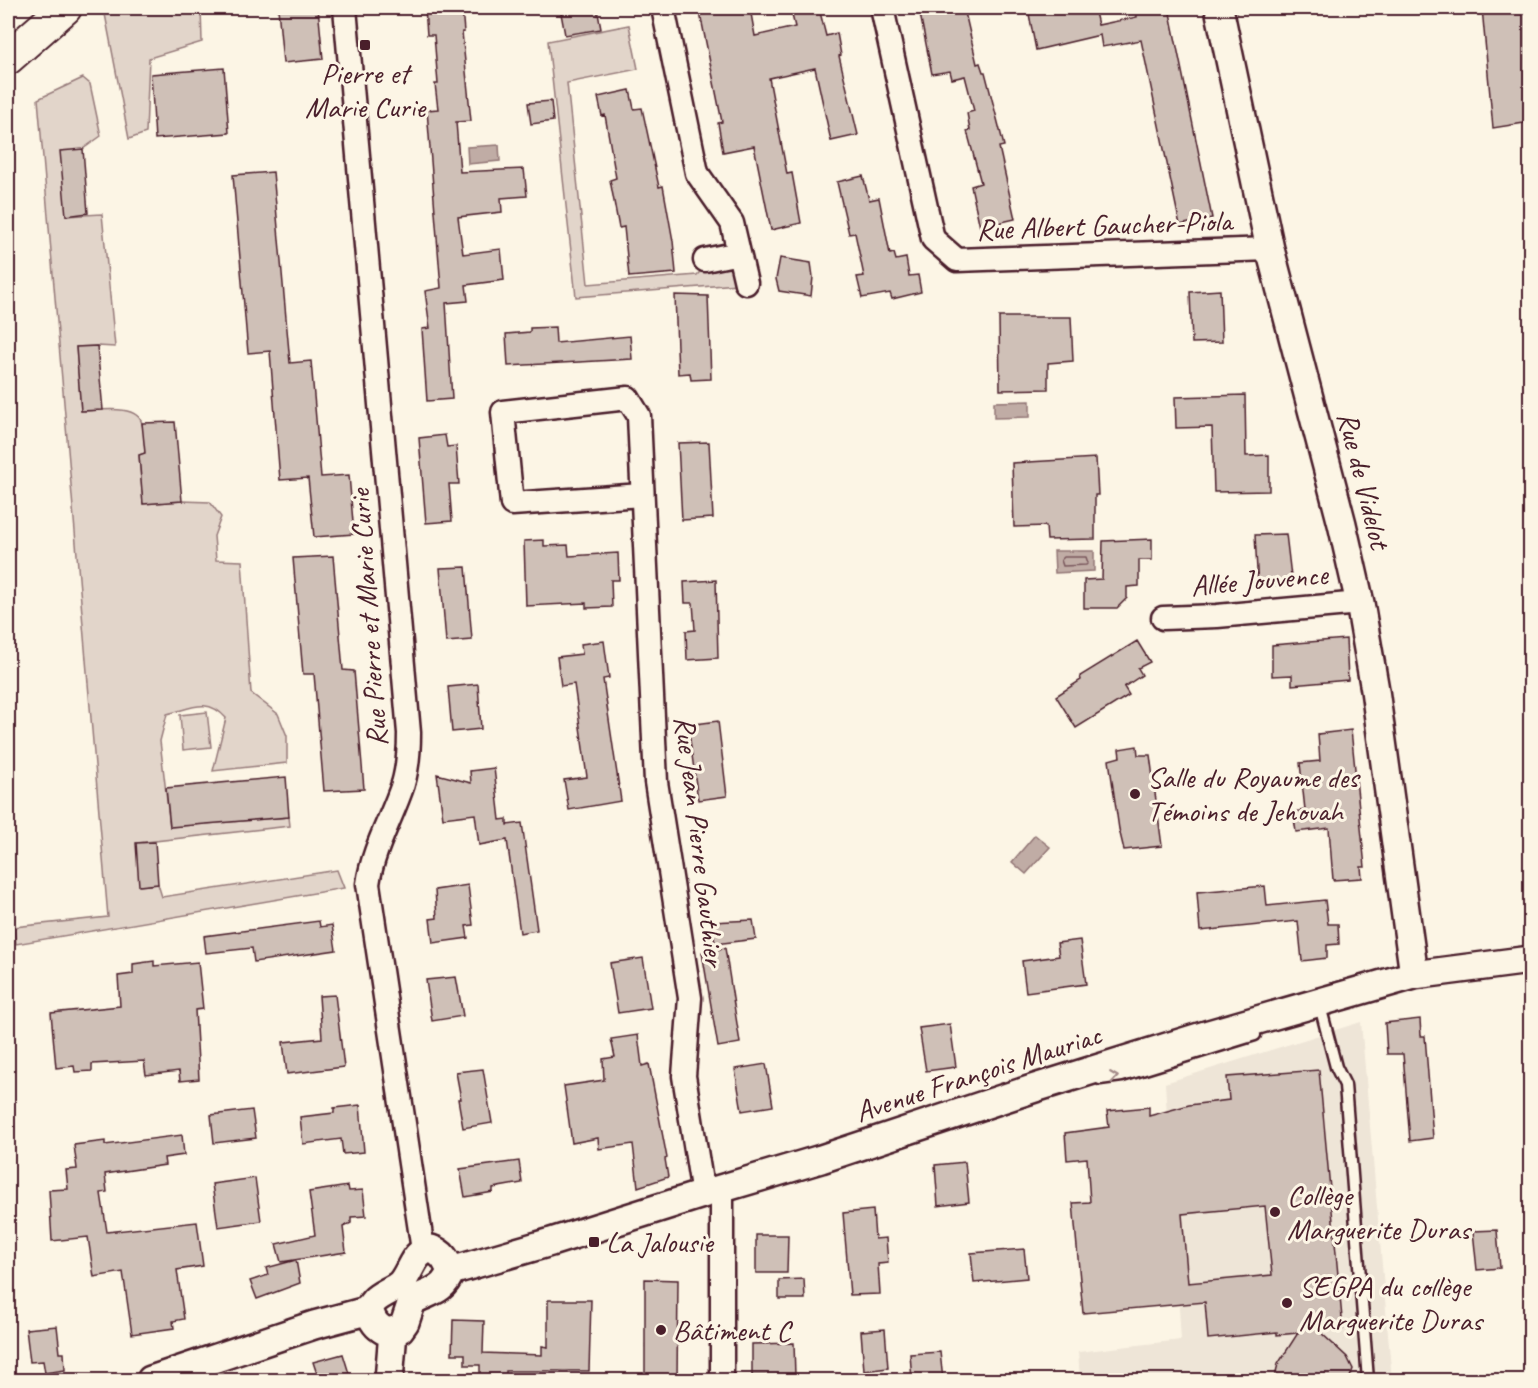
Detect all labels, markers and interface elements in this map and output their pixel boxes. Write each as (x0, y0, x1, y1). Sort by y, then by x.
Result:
marker: Pierre et Marie Curie (358, 38, 372, 52)
place label: Pierre et Marie Curie (305, 54, 427, 126)
street label: Rue Albert Gaucher-Piola (976, 201, 1235, 248)
street label: Rue de Videlot (1329, 408, 1400, 555)
street label: Rue Pierre et Marie Curie (340, 486, 396, 748)
street label: Allée Jouvence (1189, 555, 1331, 605)
street label: Rue Jean Pierre Gauthier (666, 714, 734, 970)
place label: Salle du Royaume des Témoins de Jehovah (1147, 758, 1361, 830)
marker: Salle du Royaume des Témoins de Jehovah (1128, 787, 1142, 801)
street label: Avenue François Mauriac (850, 1015, 1107, 1131)
one-way arrow (1109, 1072, 1118, 1084)
place label: Collège Marguerite Duras (1287, 1176, 1473, 1248)
marker: Collège Marguerite Duras (1268, 1205, 1282, 1219)
place label: La Jalousie (606, 1223, 715, 1261)
marker: La Jalousie (587, 1235, 601, 1249)
place label: SEGPA du collège Marguerite Duras (1299, 1267, 1485, 1339)
marker: SEGPA du collège Marguerite Duras (1280, 1296, 1294, 1310)
place label: Bâtiment C (673, 1311, 793, 1349)
marker: Bâtiment C (654, 1323, 668, 1337)

